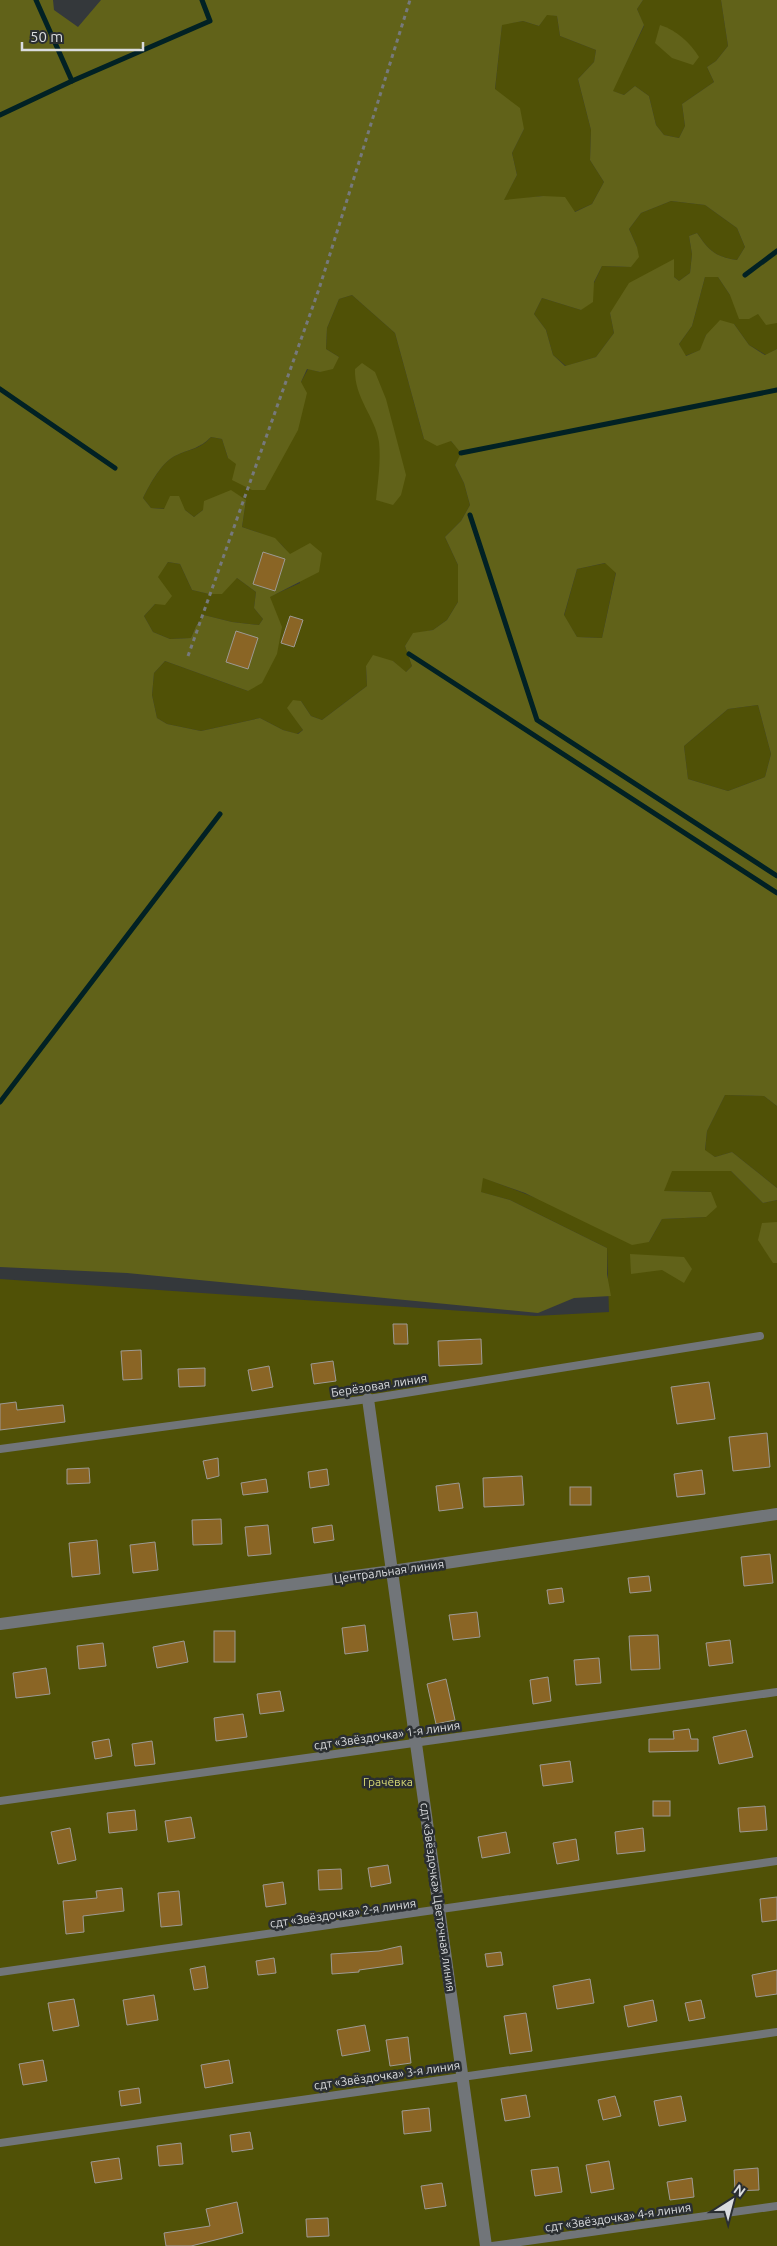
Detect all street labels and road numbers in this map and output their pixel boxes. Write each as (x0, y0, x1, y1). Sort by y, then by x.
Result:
street label: Берёзовая линия (330, 1371, 428, 1399)
street label: Центральная линия (333, 1557, 445, 1585)
street label: сдт «Звёздочка» 1-я линия (313, 1718, 461, 1752)
street label: сдт «Звёздочка» Цветочная линия (418, 1802, 458, 1992)
street label: сдт «Звёздочка» 2-я линия (269, 1896, 417, 1930)
street label: сдт «Звёздочка» 3-я линия (313, 2058, 461, 2092)
street label: сдт «Звёздочка» 4-я линия (544, 2200, 692, 2234)

